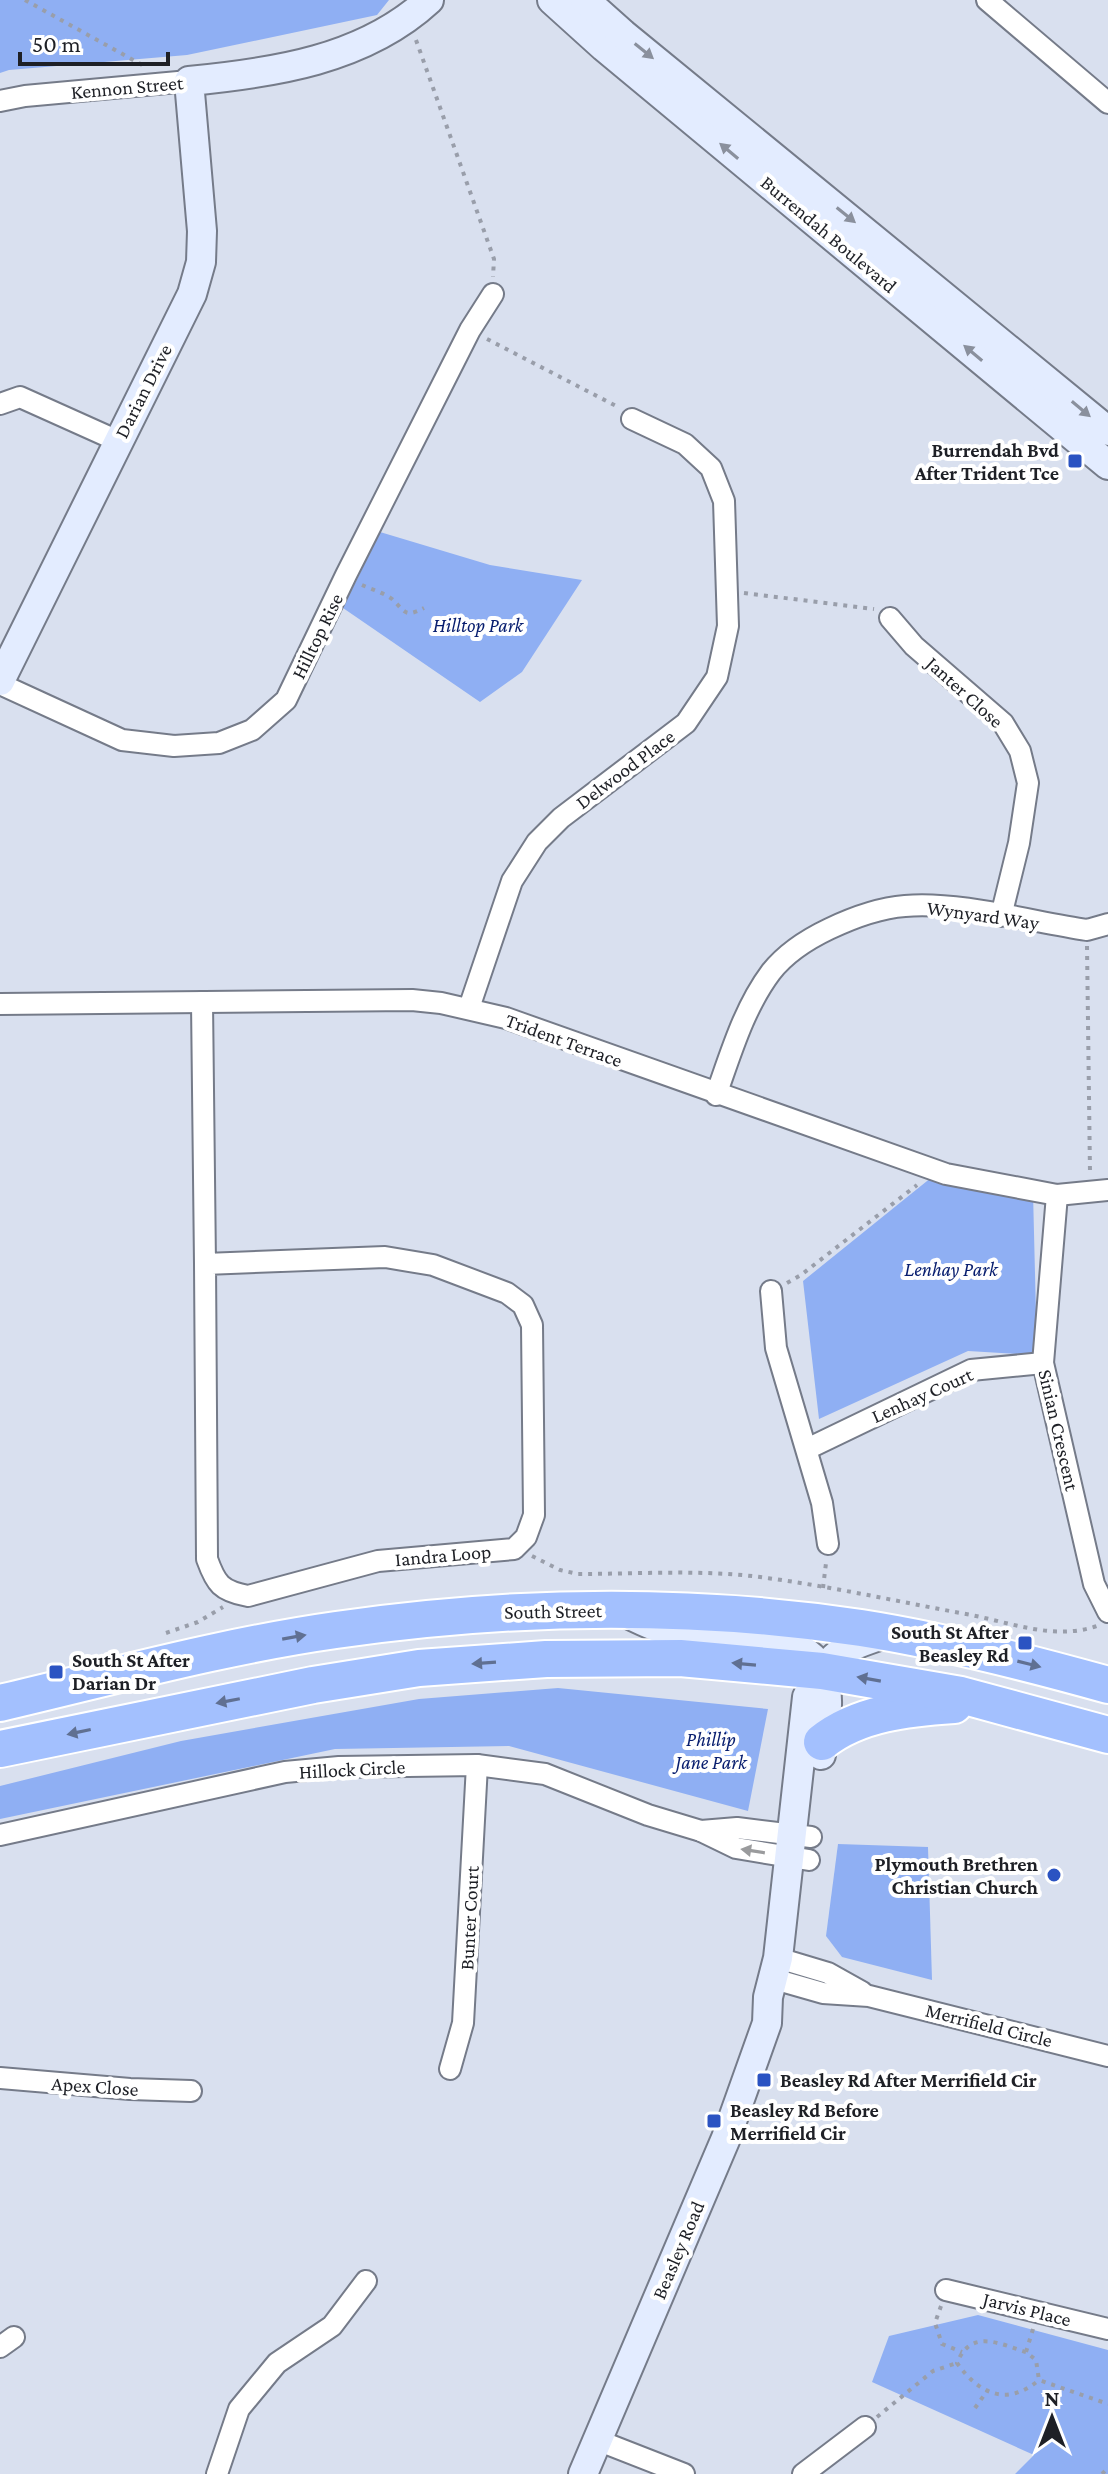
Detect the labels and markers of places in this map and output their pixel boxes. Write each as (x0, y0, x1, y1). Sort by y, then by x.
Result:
place label: Burrendah Bvd After Trident Tce (914, 439, 1059, 484)
marker: Burrendah Bvd After Trident Tce (1066, 452, 1084, 470)
place label: South St After Beasley Rd (891, 1621, 1009, 1666)
marker: South St After Beasley Rd (1016, 1634, 1034, 1652)
place label: South St After Darian Dr (72, 1649, 190, 1694)
marker: South St After Darian Dr (47, 1663, 65, 1681)
place label: Plymouth Brethren Christian Church (874, 1853, 1039, 1898)
marker: Plymouth Brethren Christian Church (1045, 1866, 1063, 1884)
place label: Beasley Rd After Merrifield Cir (780, 2069, 1037, 2091)
marker: Beasley Rd After Merrifield Cir (755, 2071, 773, 2089)
place label: Beasley Rd Before Merrifield Cir (730, 2099, 879, 2144)
marker: Beasley Rd Before Merrifield Cir (705, 2112, 723, 2130)

